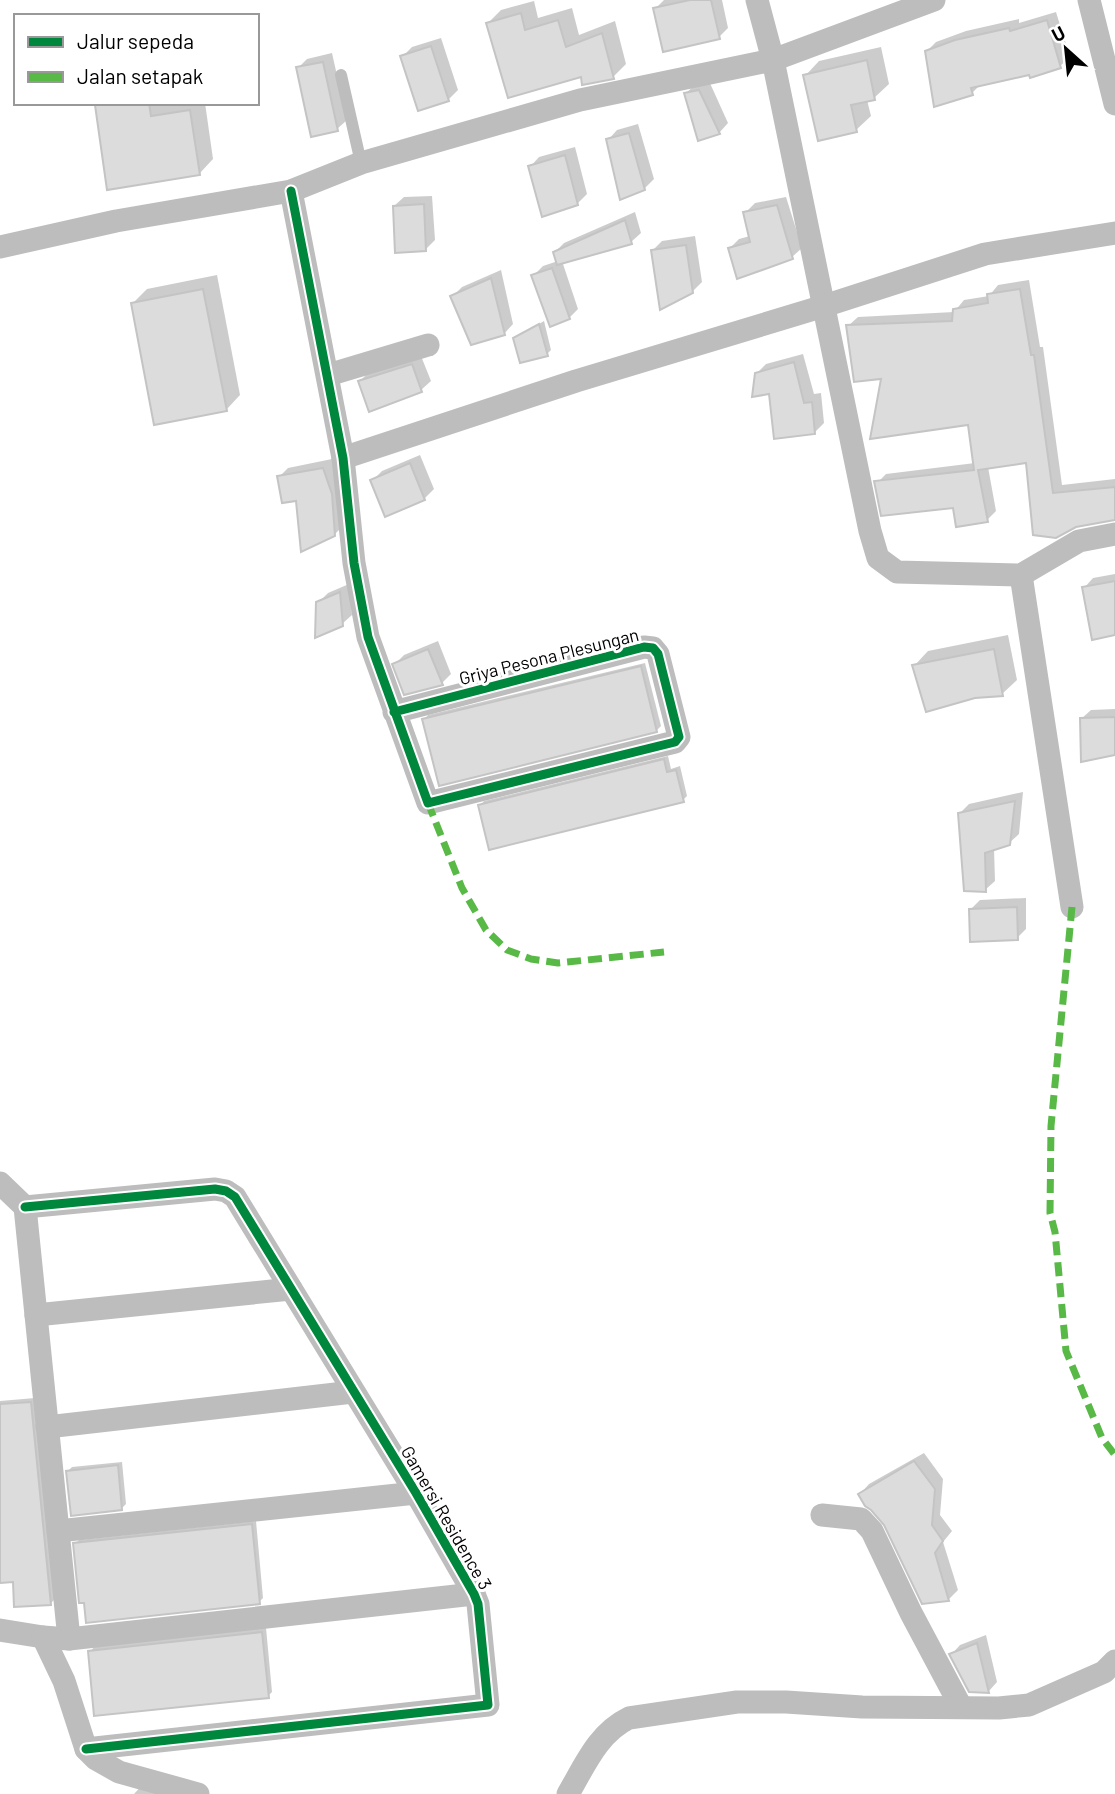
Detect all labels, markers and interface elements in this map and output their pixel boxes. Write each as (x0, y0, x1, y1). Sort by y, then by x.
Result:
legend (14, 14, 259, 105)
north arrow (1031, 14, 1101, 84)
text: U (1048, 20, 1069, 46)
text: Jalur sepeda (77, 28, 194, 53)
text: Jalan setapak (77, 63, 203, 88)
street label: Griya Pesona Plesungan (457, 623, 641, 689)
street label: Gamersi Residence 3 (397, 1442, 497, 1593)

